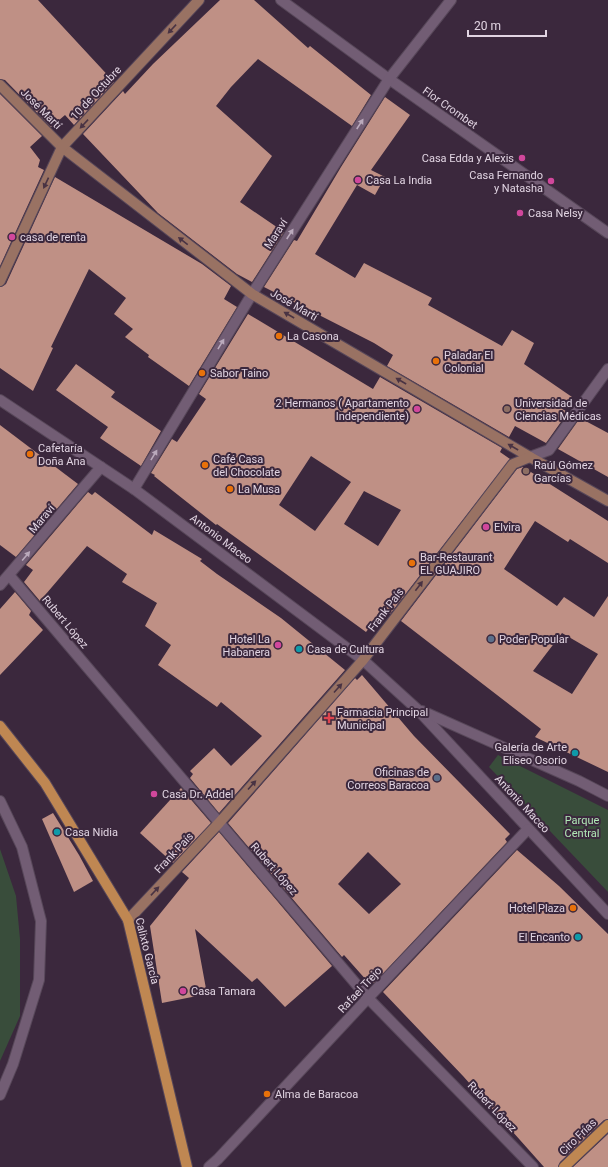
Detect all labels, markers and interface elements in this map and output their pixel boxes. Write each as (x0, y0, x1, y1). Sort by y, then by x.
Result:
scale bar (468, 12, 546, 38)
text: 20 m (474, 19, 501, 33)
one-way arrow (168, 23, 177, 34)
street label: 10 de Octubre (68, 63, 124, 122)
street label: Flor Crombet (420, 84, 480, 132)
street label: José Martí (18, 86, 65, 133)
one-way arrow (79, 119, 89, 129)
one-way arrow (356, 119, 364, 129)
place label: Casa Edda y Alexis (422, 152, 514, 165)
marker: Casa Edda y Alexis (517, 153, 527, 163)
place label: Casa Fernando y Natasha (469, 169, 543, 195)
place label: Casa La India (366, 174, 432, 187)
marker: Casa La India (353, 175, 363, 185)
marker: Casa Fernando y Natasha (546, 176, 556, 186)
one-way arrow (43, 177, 49, 188)
place label: Casa Nelsy (528, 207, 584, 220)
marker: Casa Nelsy (515, 208, 525, 218)
street label: Maraví (262, 216, 291, 251)
one-way arrow (286, 228, 294, 239)
place label: casa de renta (20, 231, 86, 244)
marker: casa de renta (7, 232, 17, 242)
one-way arrow (177, 236, 188, 245)
street label: José Martí (268, 286, 321, 324)
one-way arrow (283, 312, 295, 319)
place label: La Casona (287, 330, 339, 343)
marker: La Casona (274, 331, 284, 341)
one-way arrow (218, 338, 225, 350)
place label: Paladar El Colonial (444, 349, 493, 375)
marker: Paladar El Colonial (431, 356, 441, 366)
place label: Sabor Taino (210, 367, 268, 380)
marker: Sabor Taino (197, 368, 207, 378)
one-way arrow (395, 378, 407, 385)
place label: 2 Hermanos ( Apartamento Independiente) (276, 397, 409, 423)
place label: Universidad de Ciencias Médicas (515, 397, 602, 423)
marker: 2 Hermanos ( Apartamento Independiente) (412, 404, 422, 414)
marker: Universidad de Ciencias Médicas (502, 404, 512, 414)
place label: Cafetaría Doña Ana (38, 442, 86, 468)
one-way arrow (507, 444, 519, 451)
marker: Cafetaría Doña Ana (25, 449, 35, 459)
one-way arrow (150, 450, 158, 460)
place label: Café Casa del Chocolate (213, 453, 280, 479)
place label: Raúl Gómez Garcías (534, 459, 593, 485)
marker: Café Casa del Chocolate (200, 460, 210, 470)
marker: Raúl Gómez Garcías (521, 466, 531, 476)
place label: La Musa (238, 483, 280, 496)
marker: La Musa (225, 484, 235, 494)
street label: Maraví (26, 501, 58, 536)
street label: Antonio Maceo (187, 511, 255, 567)
place label: Elvira (494, 521, 520, 534)
marker: Elvira (481, 522, 491, 532)
one-way arrow (21, 550, 30, 561)
place label: Bar-Restaurant EL GUAJIRO (420, 551, 493, 577)
marker: Bar-Restaurant EL GUAJIRO (407, 558, 417, 568)
one-way arrow (415, 581, 424, 592)
street label: Frank País (365, 585, 407, 634)
street label: Rubert López (39, 593, 91, 651)
place label: Hotel La Habanera (223, 633, 270, 659)
place label: Poder Popular (499, 633, 569, 646)
marker: Poder Popular (486, 634, 496, 644)
marker: Hotel La Habanera (273, 640, 283, 650)
place label: Casa de Cultura (307, 643, 384, 656)
marker: Casa de Cultura (294, 644, 304, 654)
one-way arrow (334, 683, 343, 693)
place label: Farmacia Principal Municipal (337, 706, 428, 732)
marker: Farmacia Principal Municipal (324, 713, 334, 723)
place label: Galería de Arte Eliseo Osorio (494, 741, 567, 767)
marker: Galería de Arte Eliseo Osorio (570, 748, 580, 758)
place label: Oficinas de Correos Baracoa (347, 766, 429, 792)
street label: Antonio Maceo (492, 772, 552, 836)
marker: Oficinas de Correos Baracoa (432, 773, 442, 783)
one-way arrow (247, 780, 257, 790)
place label: Casa Dr. Addel (162, 788, 234, 801)
marker: Casa Dr. Addel (149, 789, 159, 799)
park label: Parque Central (565, 814, 599, 840)
place label: Casa Nidia (65, 826, 118, 839)
marker: Casa Nidia (52, 827, 62, 837)
street label: Frank País (152, 830, 196, 876)
street label: Rubert López (248, 840, 301, 898)
one-way arrow (150, 886, 159, 896)
place label: Hotel Plaza (509, 902, 565, 915)
marker: Hotel Plaza (568, 903, 578, 913)
street label: Calixto García (132, 916, 162, 986)
place label: El Encanto (518, 931, 570, 944)
marker: El Encanto (573, 932, 583, 942)
street label: Rafael Trejo (335, 964, 385, 1016)
place label: Casa Tamara (191, 985, 255, 998)
marker: Casa Tamara (178, 986, 188, 996)
street label: Rubert López (465, 1079, 520, 1135)
place label: Alma de Baracoa (275, 1088, 358, 1101)
marker: Alma de Baracoa (262, 1089, 272, 1099)
street label: Ciro Frías (557, 1116, 599, 1158)

